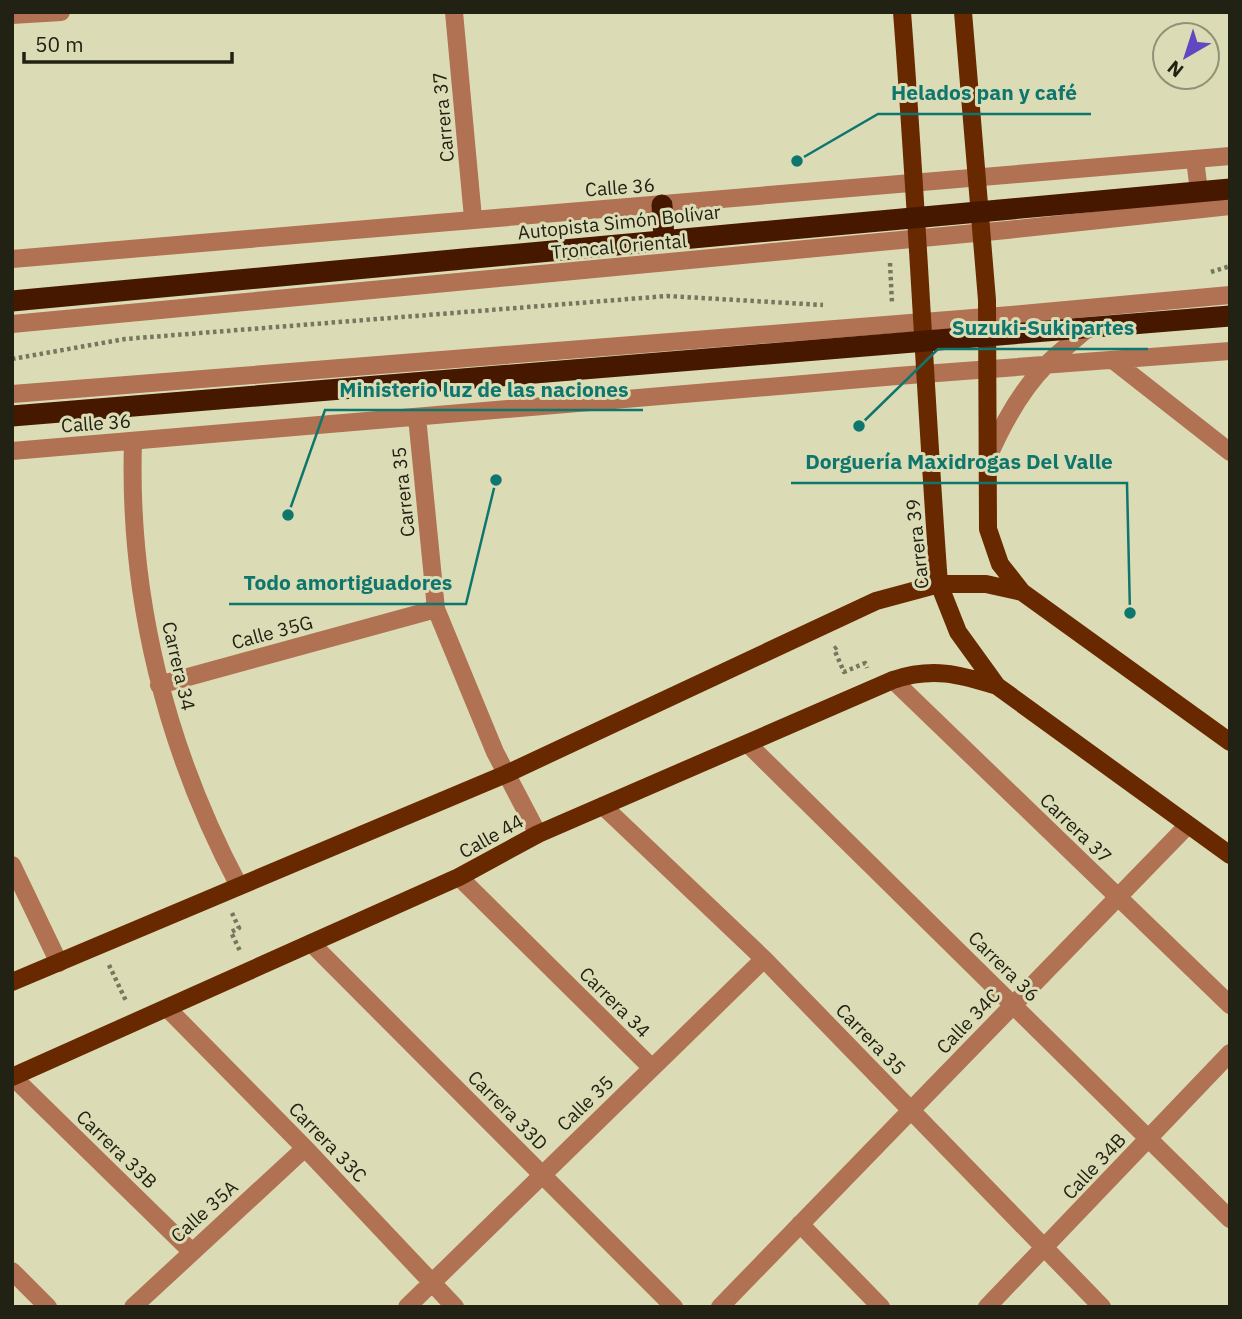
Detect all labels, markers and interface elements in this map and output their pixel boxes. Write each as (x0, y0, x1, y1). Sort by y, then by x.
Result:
scale bar (24, 21, 233, 65)
north arrow (1151, 21, 1221, 91)
text: 50 m (35, 30, 84, 58)
text: N (1162, 56, 1188, 83)
street label: Carrera 37 (427, 71, 459, 163)
callout: Helados pan y café (878, 72, 1091, 114)
text: Helados pan y café (891, 78, 1077, 106)
street label: Calle 36 (584, 173, 656, 201)
street label: Autopista Simón Bolívar (516, 199, 722, 245)
street label: Troncal Oriental (550, 228, 688, 264)
callout: Suzuki-Sukipartes (938, 307, 1148, 349)
text: Suzuki-Sukipartes (952, 313, 1134, 341)
callout: Ministerio luz de las naciones (325, 368, 643, 410)
text: Ministerio luz de las naciones (339, 375, 629, 403)
street label: Calle 36 (60, 409, 132, 437)
callout: Dorguería Maxidrogas Del Valle (791, 441, 1127, 483)
street label: Carrera 35 (386, 446, 420, 538)
text: Dorguería Maxidrogas Del Valle (805, 447, 1113, 475)
street label: Carrera 39 (900, 498, 934, 590)
callout: Todo amortiguadores (229, 562, 466, 604)
text: Todo amortiguadores (244, 568, 452, 596)
street label: Calle 35G (229, 610, 315, 654)
street label: Carrera 34 (157, 619, 201, 713)
street label: Carrera 37 (1035, 788, 1117, 868)
street label: Calle 44 (455, 809, 527, 863)
street label: Carrera 36 (963, 925, 1045, 1007)
street label: Carrera 34 (574, 961, 656, 1043)
street label: Calle 34C (931, 983, 1005, 1059)
street label: Carrera 35 (831, 998, 911, 1080)
street label: Carrera 33D (463, 1065, 553, 1155)
street label: Calle 35 (552, 1070, 618, 1136)
street label: Carrera 33C (284, 1097, 372, 1187)
street label: Carrera 33B (72, 1105, 162, 1193)
street label: Calle 34B (1057, 1128, 1131, 1204)
street label: Calle 35A (165, 1175, 243, 1247)

